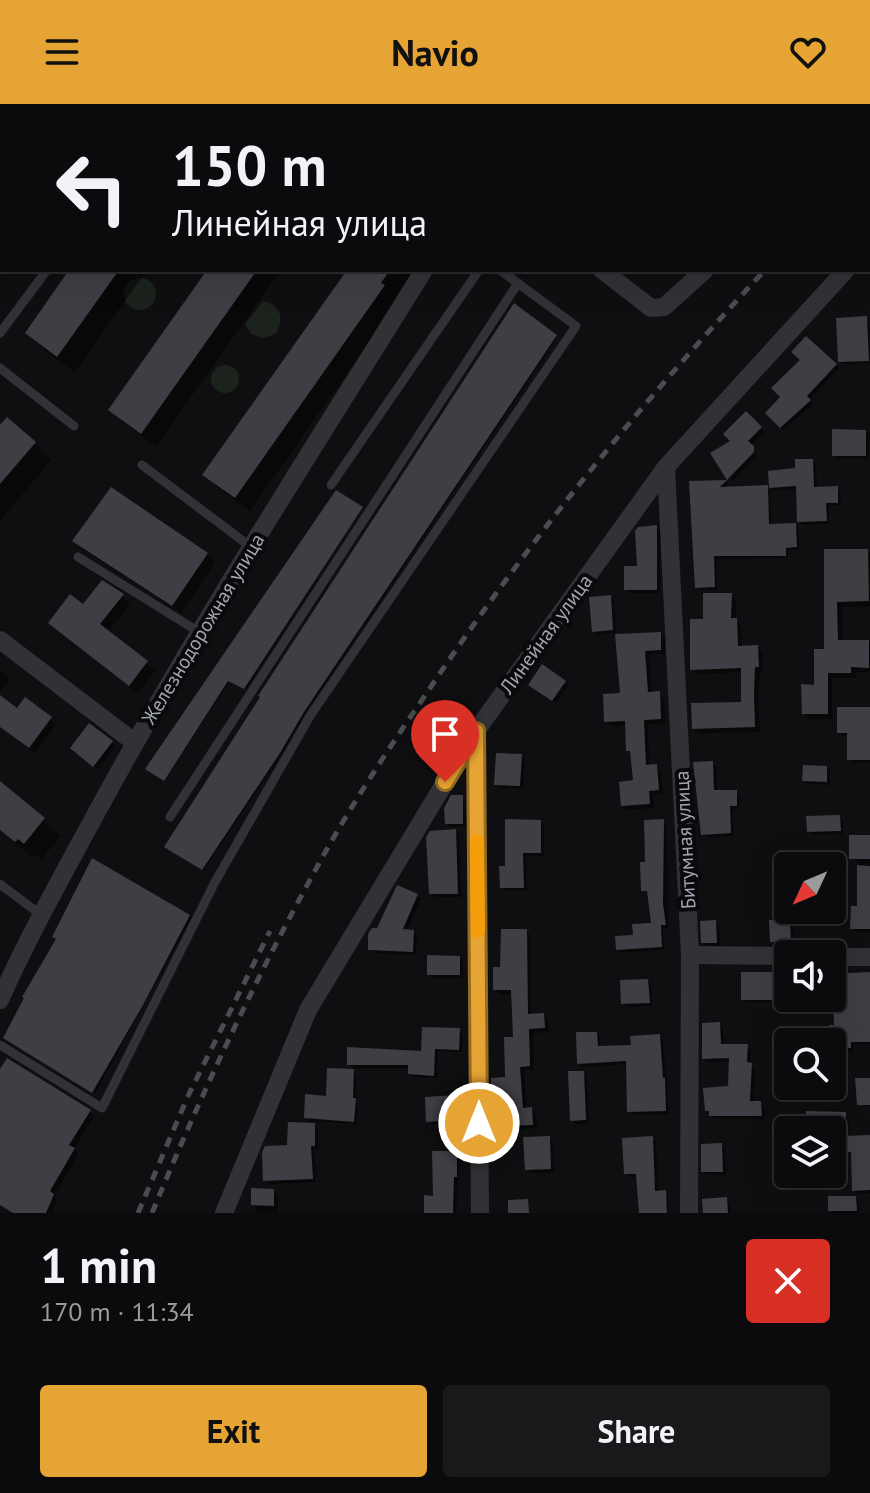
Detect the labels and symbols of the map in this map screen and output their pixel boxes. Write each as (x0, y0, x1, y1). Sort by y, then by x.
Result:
street label: Железнодорожная улица (135, 529, 270, 730)
street label: Линейная улица (493, 569, 598, 700)
pin (411, 700, 479, 782)
street label: Битумная улица (668, 770, 702, 910)
north arrow (774, 852, 846, 924)
position arrow (437, 1081, 521, 1165)

